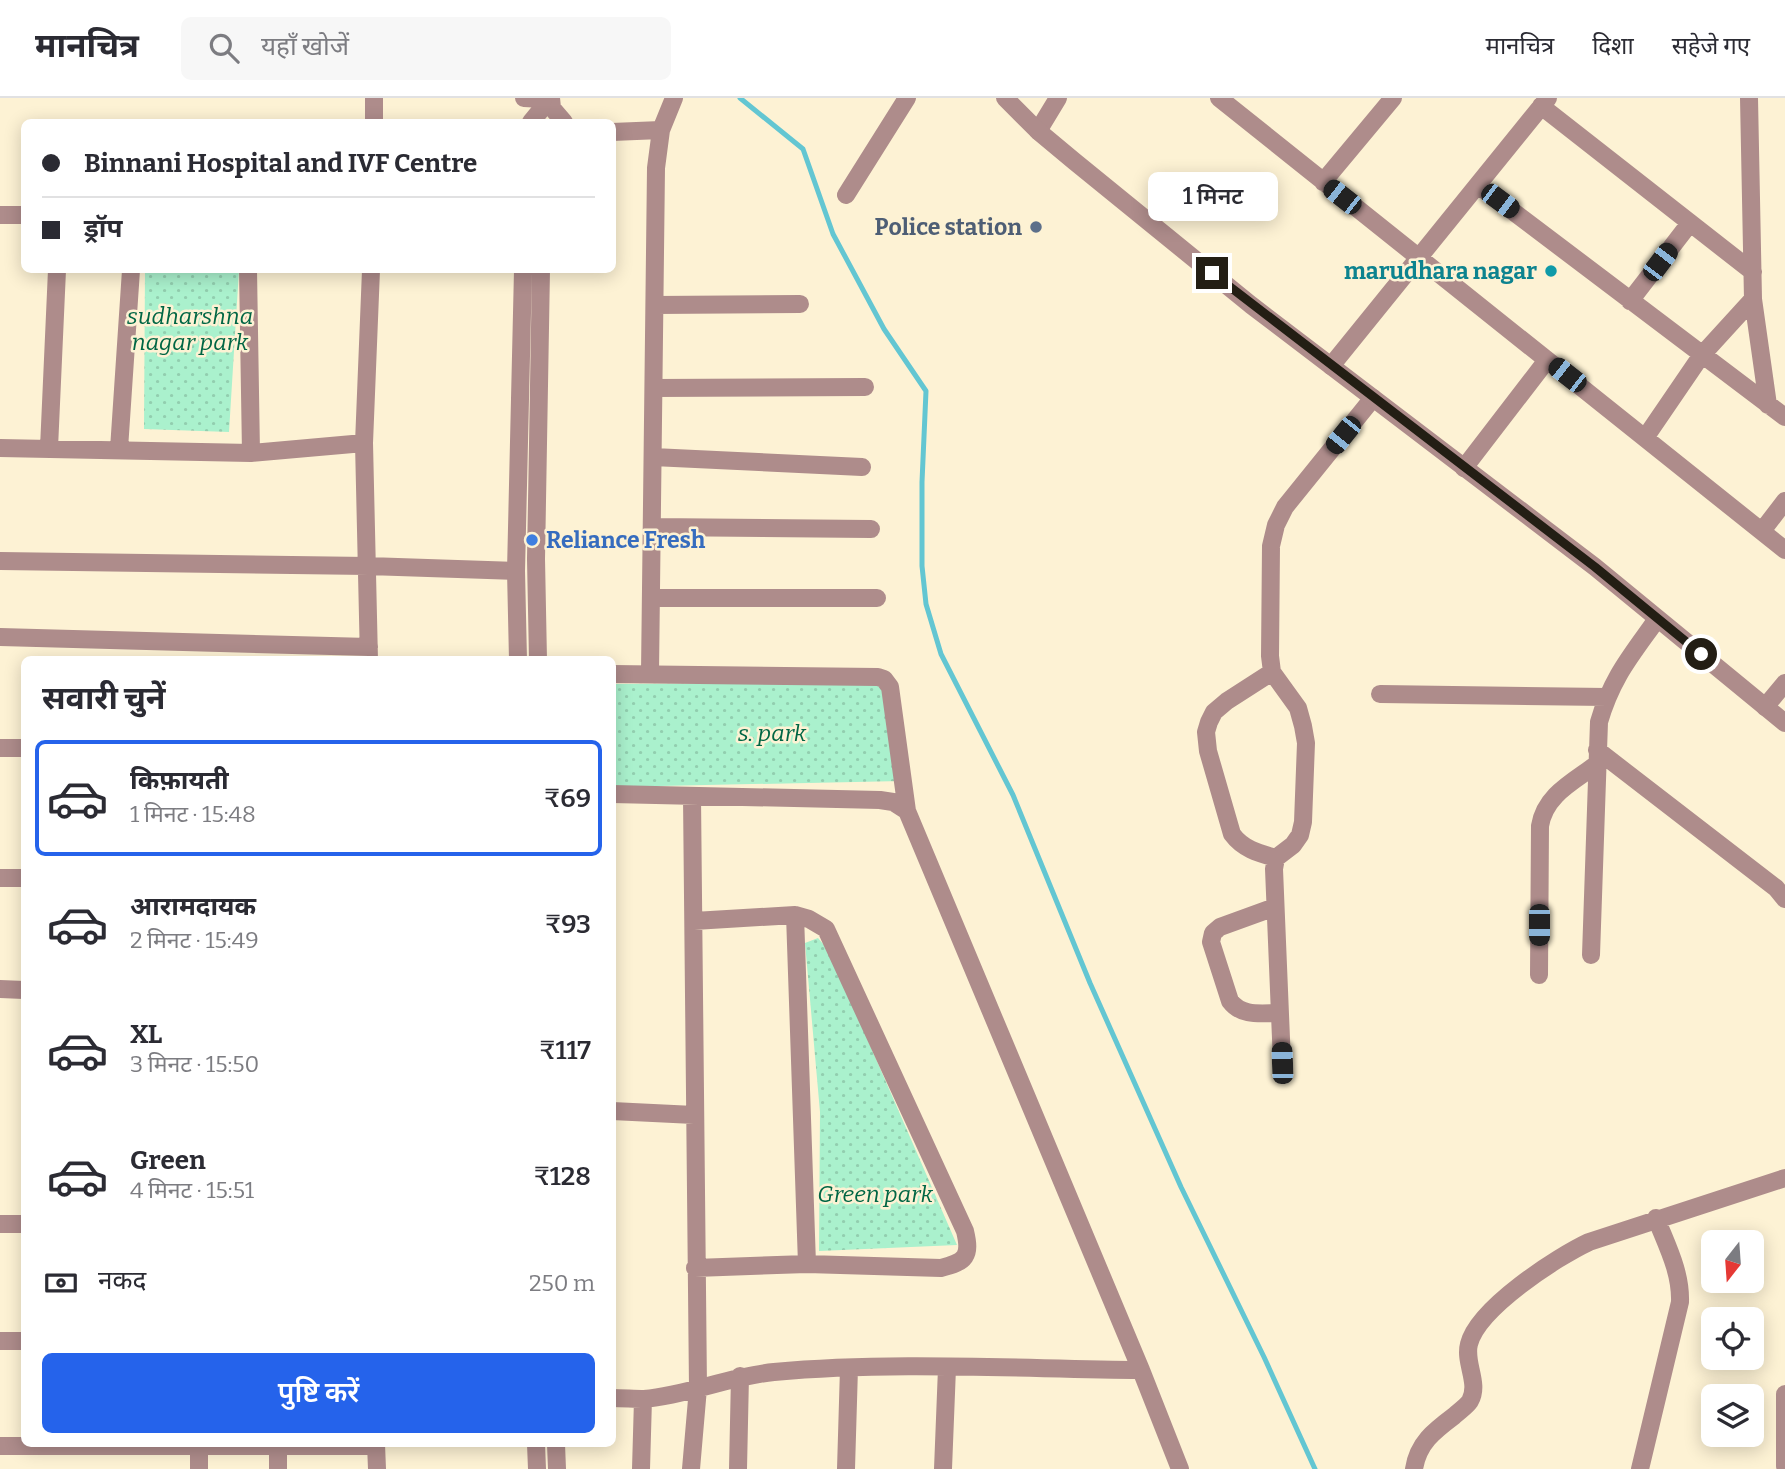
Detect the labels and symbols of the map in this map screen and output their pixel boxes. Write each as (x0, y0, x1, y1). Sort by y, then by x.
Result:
callout: 1 मिनट (1147, 172, 1277, 220)
car (1319, 176, 1366, 218)
car (1477, 180, 1524, 222)
place label: Police station (875, 213, 1022, 241)
marker: Police station (1028, 219, 1044, 235)
car (1639, 239, 1682, 285)
route end (1196, 257, 1228, 289)
place label: marudhara nagar (1344, 257, 1537, 285)
marker: marudhara nagar (1543, 263, 1559, 279)
park label: sudharshna nagar park (127, 302, 253, 356)
car (1544, 354, 1591, 396)
car (1322, 412, 1365, 458)
place label: Reliance Fresh (546, 526, 706, 554)
marker: Reliance Fresh (524, 532, 540, 548)
route start (1685, 638, 1717, 670)
park label: s. park (738, 719, 807, 747)
car (1529, 904, 1550, 946)
car (1271, 1042, 1294, 1084)
park label: Green park (817, 1180, 933, 1208)
north arrow (1701, 1230, 1764, 1293)

